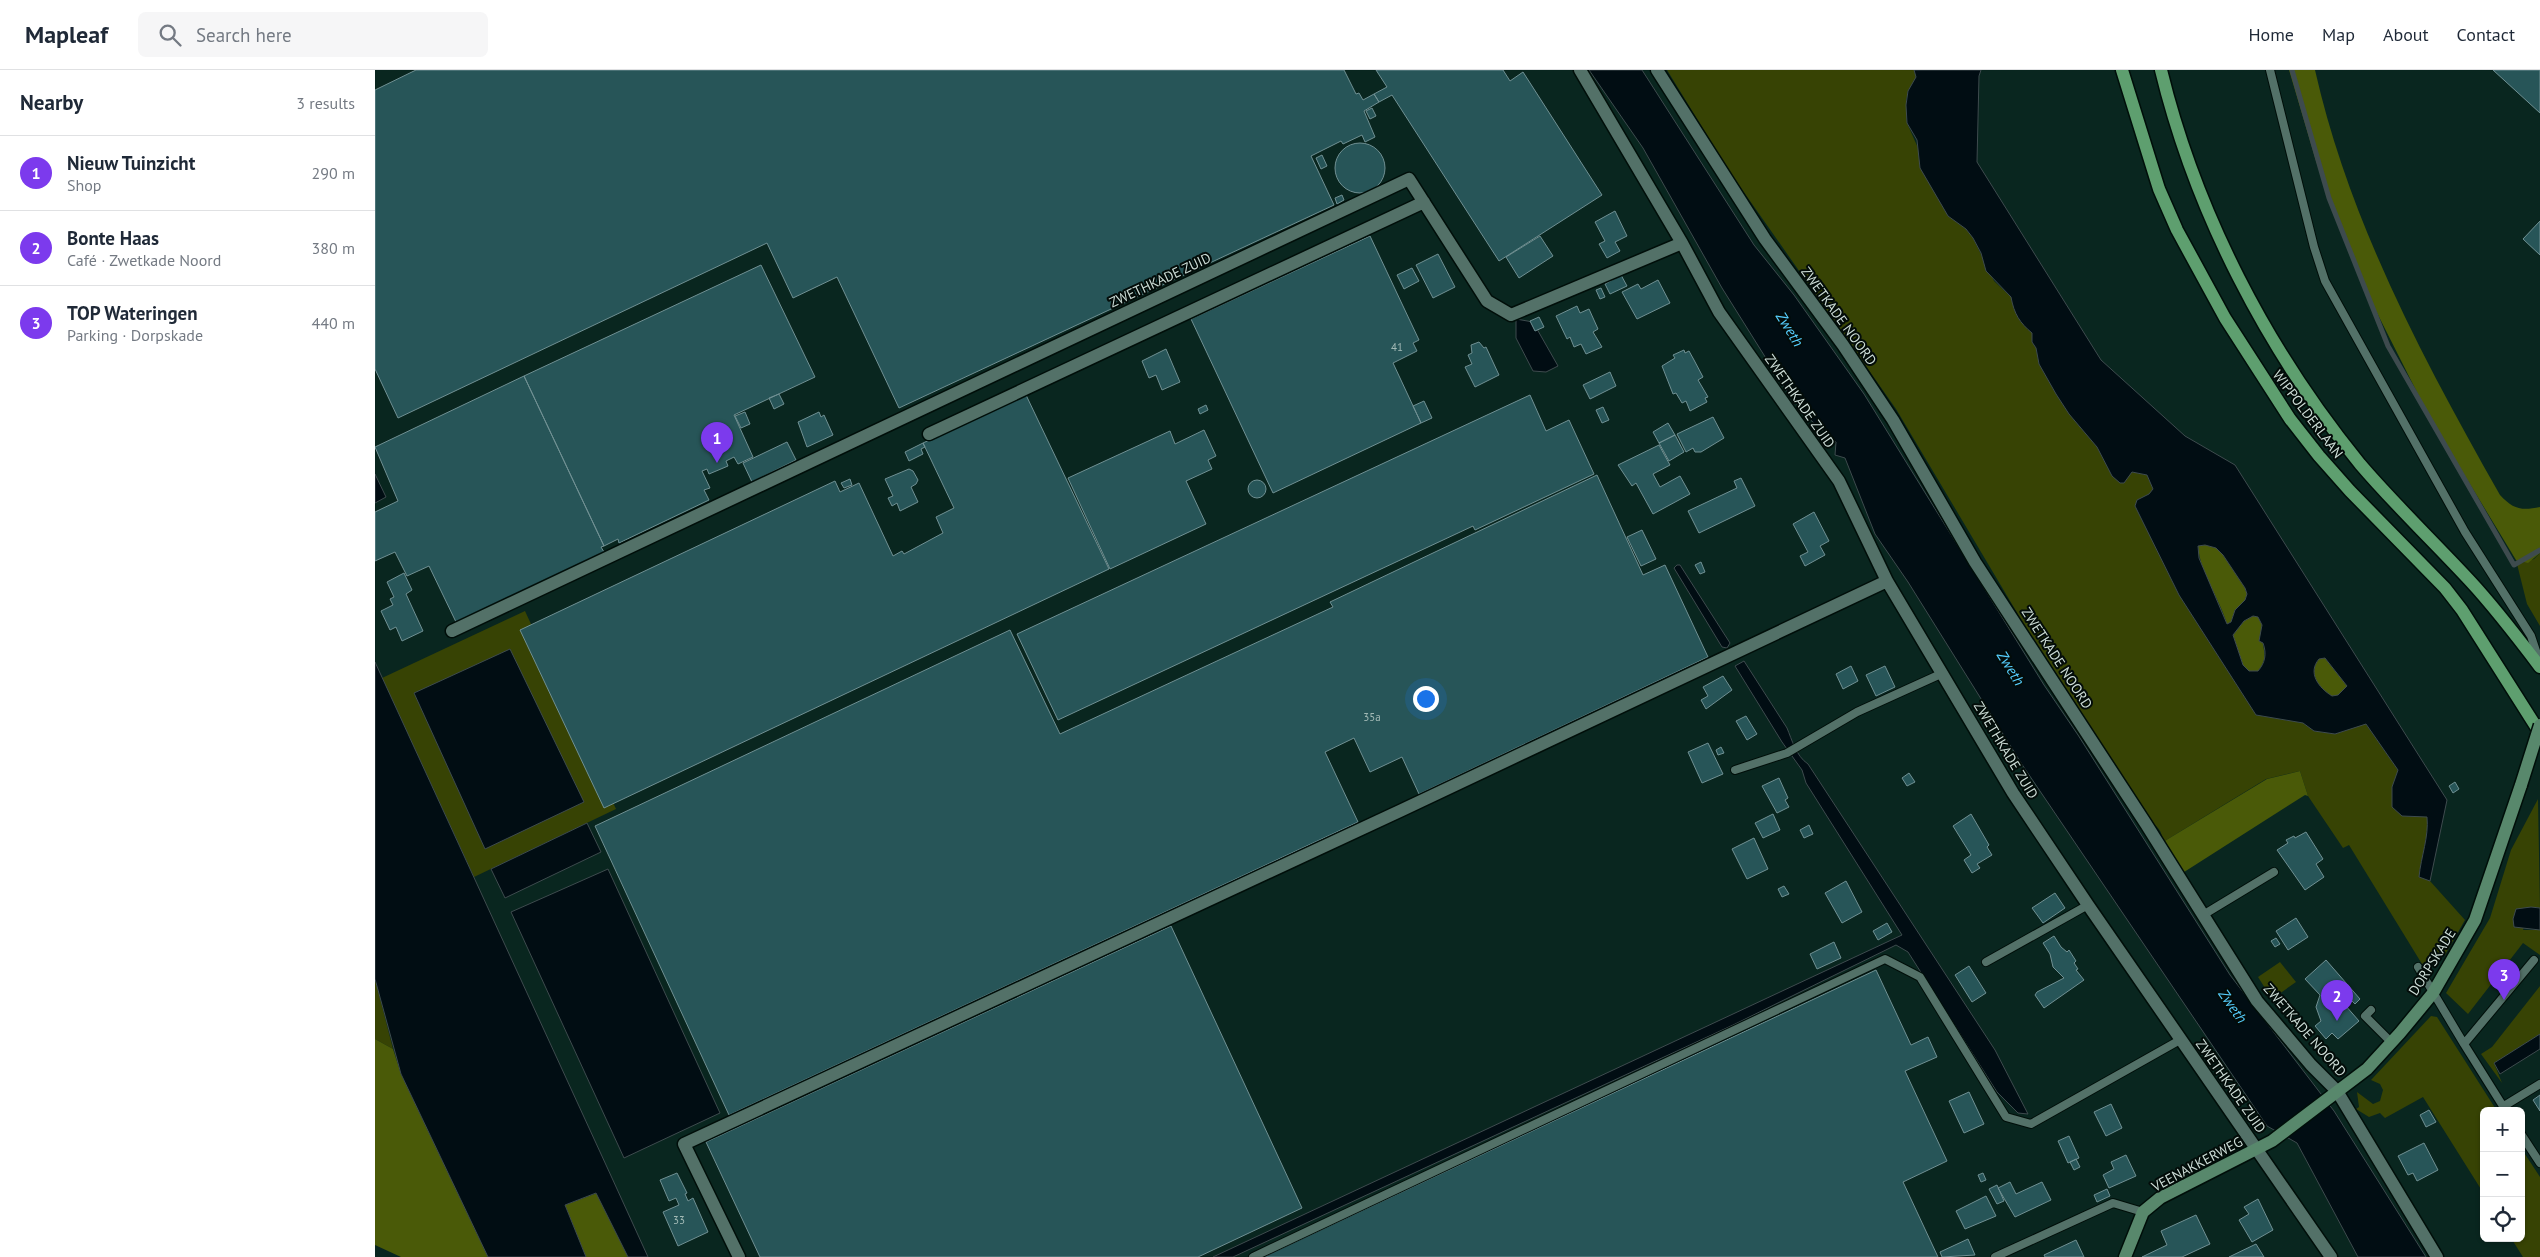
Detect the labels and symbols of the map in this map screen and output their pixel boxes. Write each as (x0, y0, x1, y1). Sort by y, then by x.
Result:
street label: ZWETHKADE ZUID (1106, 249, 1214, 311)
street label: ZWETKADE NOORD (1797, 263, 1881, 369)
water label: Zweth (1771, 307, 1808, 350)
house number: 41 (1391, 340, 1403, 354)
street label: ZWETHKADE ZUID (1761, 351, 1839, 451)
street label: WIPPOLDERLAAN (2269, 366, 2347, 462)
pin: 1 (701, 422, 733, 463)
street label: ZWETKADE NOORD (2018, 604, 2096, 712)
water label: Zweth (1992, 646, 2029, 689)
your location (1413, 686, 1439, 712)
street label: ZWETHKADE ZUID (1970, 698, 2042, 802)
house number: 35a (1363, 710, 1381, 724)
street label: DORPSKADE (2404, 925, 2460, 999)
pin: 3 (2488, 959, 2520, 1000)
street label: ZWETKADE NOORD (2260, 980, 2350, 1080)
pin: 2 (2321, 980, 2353, 1021)
water label: Zweth (2214, 984, 2252, 1027)
street label: ZWETHKADE ZUID (2192, 1036, 2270, 1136)
street label: VEENAKKERWEG (2147, 1132, 2246, 1196)
house number: 33 (673, 1213, 685, 1227)

